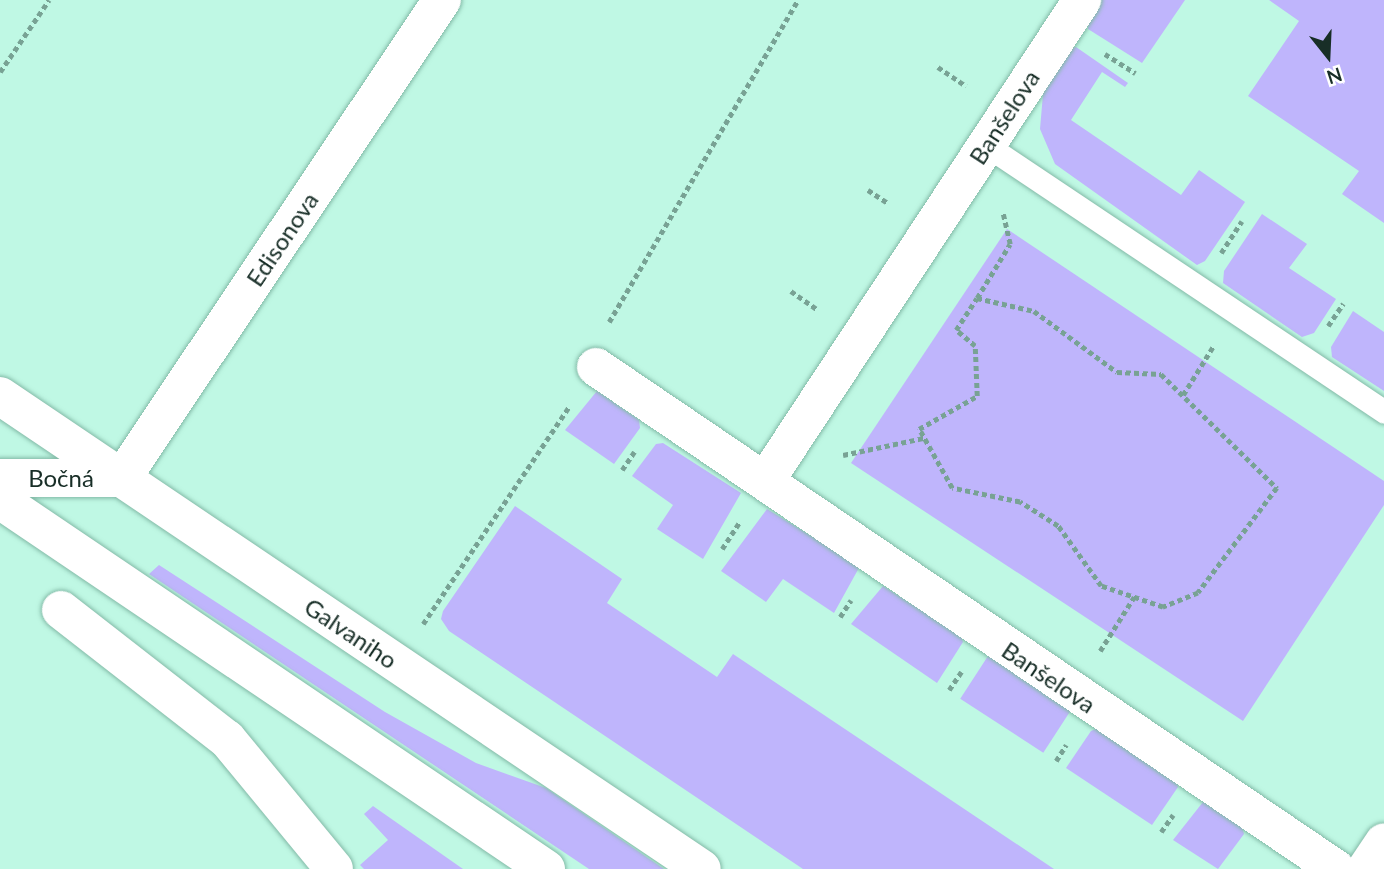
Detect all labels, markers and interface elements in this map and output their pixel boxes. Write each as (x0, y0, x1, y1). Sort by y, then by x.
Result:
north arrow (1293, 21, 1363, 91)
text: N (1324, 63, 1345, 90)
street label: Banšelova (963, 64, 1045, 170)
street label: Edisonova (240, 186, 324, 292)
street label: Bočná (28, 464, 94, 492)
street label: Galvaniho (299, 592, 403, 674)
street label: Banšelova (997, 635, 1101, 719)

